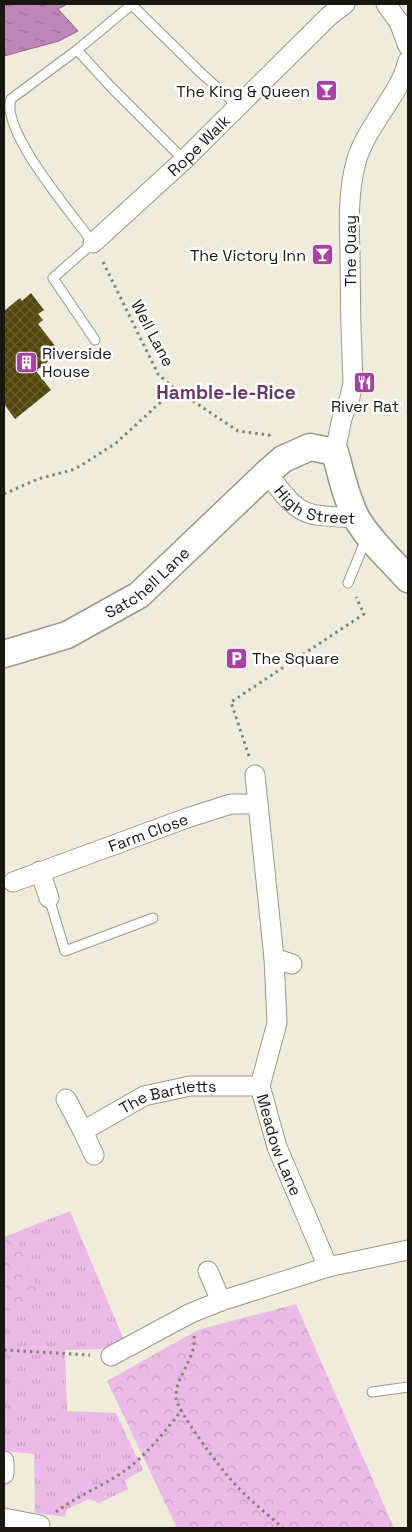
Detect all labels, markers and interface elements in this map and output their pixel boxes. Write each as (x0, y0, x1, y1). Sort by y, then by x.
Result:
bar icon: The King & Queen (314, 79, 338, 103)
place label: The King & Queen (176, 81, 310, 102)
street label: Rope Walk (163, 110, 235, 181)
street label: The Quay (340, 215, 361, 287)
bar icon: The Victory Inn (310, 243, 334, 267)
place label: The Victory Inn (190, 245, 306, 266)
street label: Well Lane (126, 296, 179, 370)
place label: Riverside House (42, 343, 112, 382)
building icon: Riverside House (14, 350, 38, 374)
restaurant icon: River Rat (353, 370, 377, 394)
district label: Hamble-le-Rice (156, 380, 296, 405)
place label: River Rat (331, 396, 399, 417)
street label: High Street (270, 481, 356, 529)
street label: Satchell Lane (101, 542, 194, 623)
parking icon: The Square (224, 646, 248, 670)
place label: The Square (252, 648, 339, 669)
street label: Farm Close (105, 808, 191, 857)
street label: The Bartletts (116, 1076, 216, 1119)
street label: Meadow Lane (252, 1091, 306, 1199)

